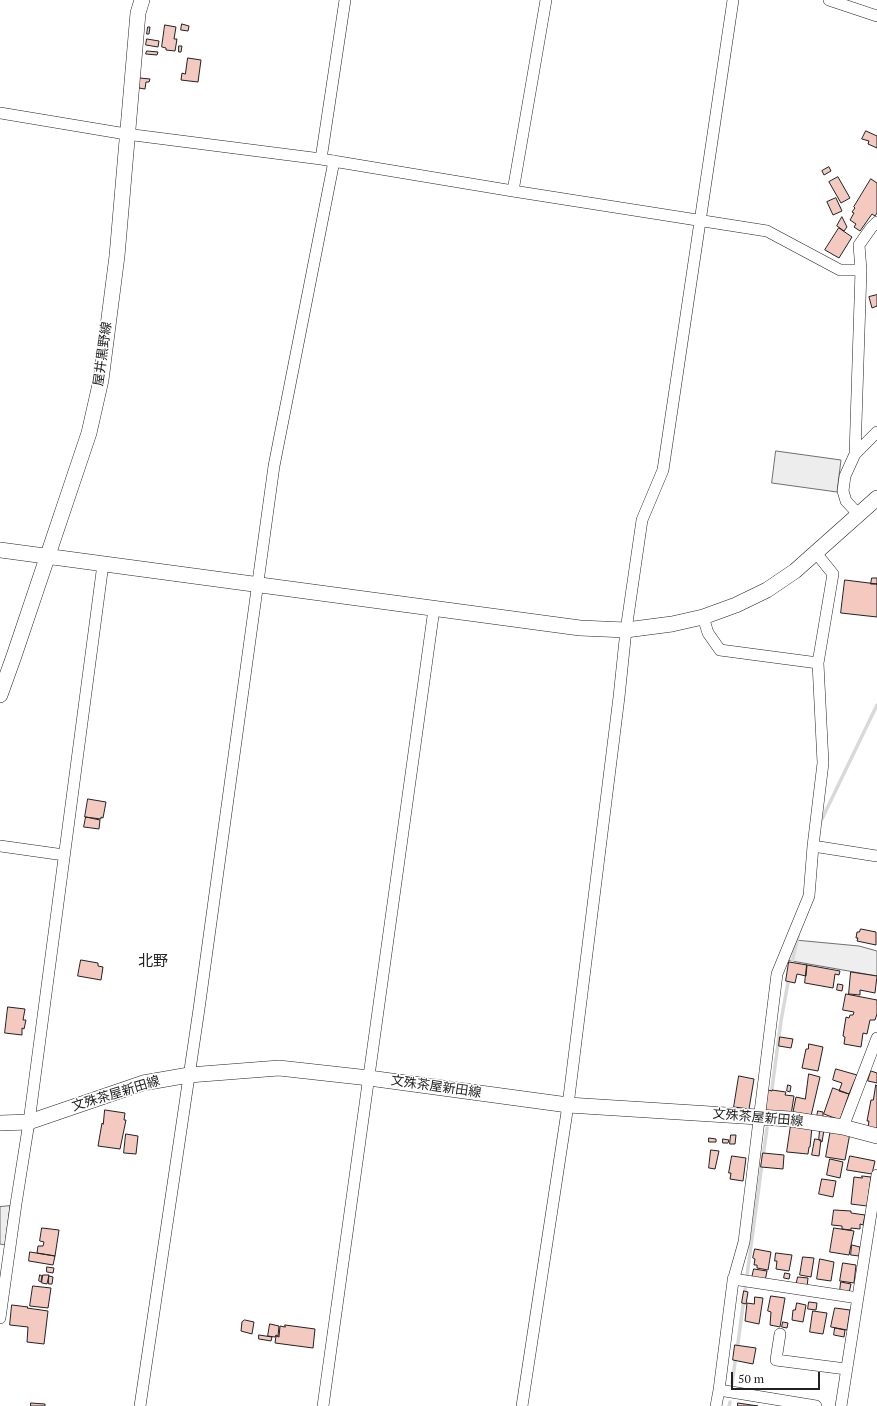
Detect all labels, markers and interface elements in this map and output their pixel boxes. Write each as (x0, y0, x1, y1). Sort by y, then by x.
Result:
street label: 屋井黒野線 (91, 321, 115, 387)
district label: 北野 (138, 953, 168, 971)
street label: 文殊茶屋新田線 (70, 1073, 162, 1115)
street label: 文殊茶屋新田線 (390, 1073, 482, 1101)
street label: 文殊茶屋新田線 (712, 1106, 804, 1130)
scale bar (733, 1364, 822, 1390)
text: 50 m (738, 1371, 764, 1386)

